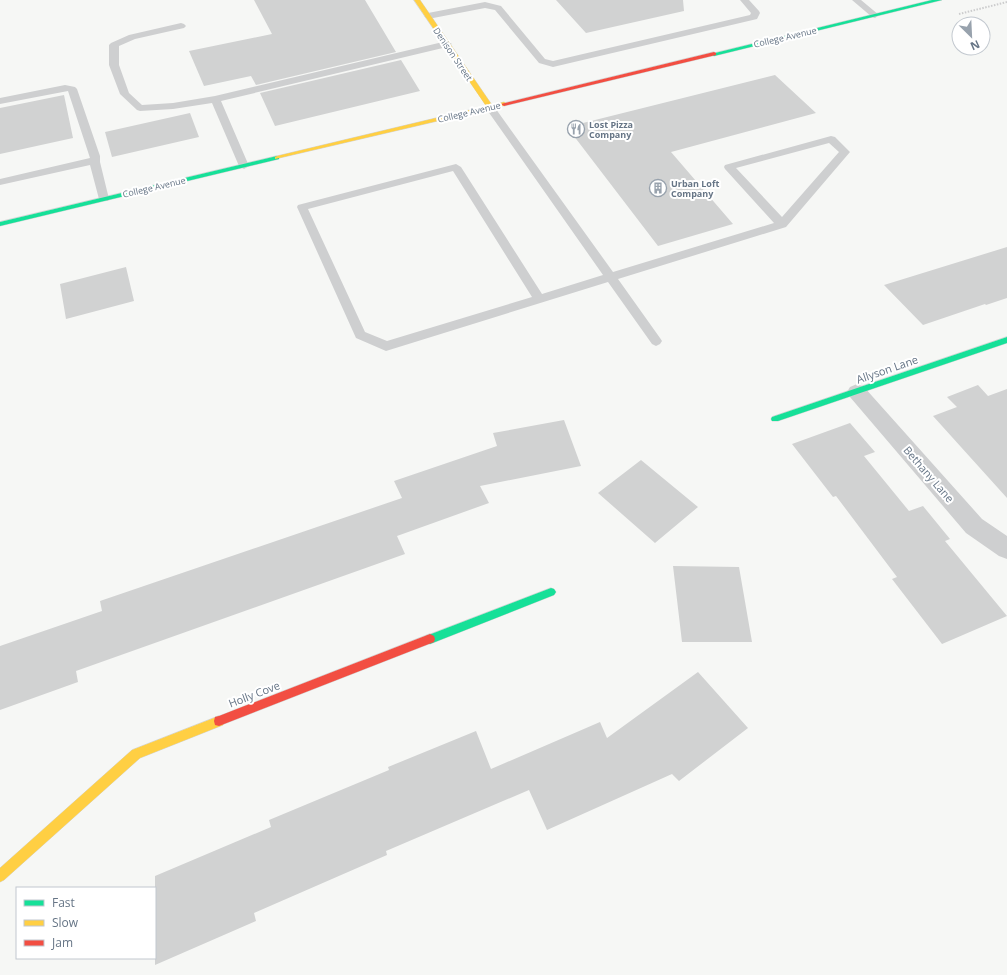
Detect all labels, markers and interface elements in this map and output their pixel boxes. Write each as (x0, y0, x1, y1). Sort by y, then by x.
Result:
north arrow (951, 16, 991, 56)
street label: College Avenue (752, 23, 818, 51)
street label: Denison Street (430, 25, 476, 83)
text: N (968, 37, 982, 54)
street label: College Avenue (436, 98, 502, 126)
place label: Lost Pizza Company (589, 118, 633, 141)
restaurant icon: Lost Pizza Company (566, 119, 586, 139)
street label: College Avenue (121, 173, 187, 201)
place label: Urban Loft Company (671, 177, 719, 200)
building icon: Urban Loft Company (648, 178, 668, 198)
street label: Allyson Lane (854, 351, 920, 387)
street label: Bethany Lane (900, 443, 958, 505)
street label: Holly Cove (226, 677, 282, 711)
legend (16, 887, 156, 959)
text: Fast (52, 894, 75, 911)
text: Slow (52, 914, 79, 931)
text: Jam (51, 934, 73, 951)

